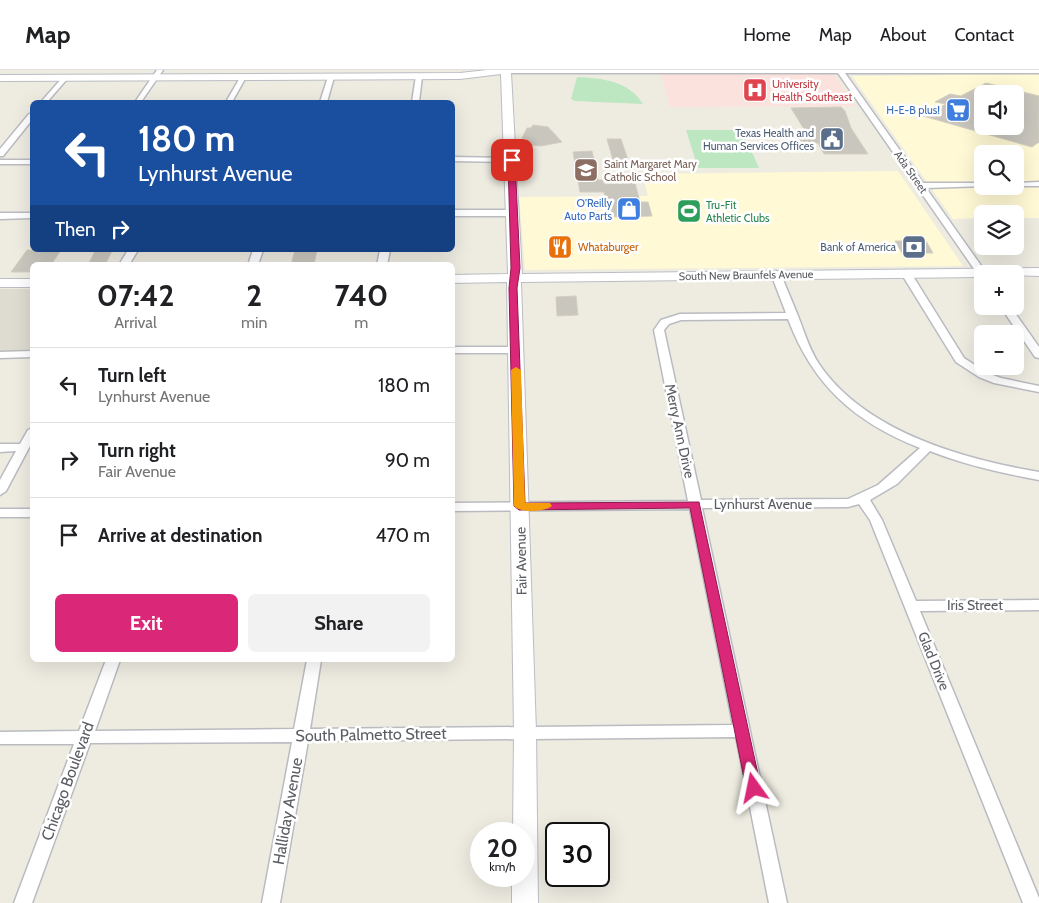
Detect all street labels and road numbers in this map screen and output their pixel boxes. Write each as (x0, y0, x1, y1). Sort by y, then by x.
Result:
street label: Ada Street (891, 148, 931, 196)
street label: South New Braunfels Avenue (679, 267, 814, 283)
street label: Merry Ann Drive (661, 382, 699, 480)
street label: Lynhurst Avenue (714, 495, 812, 513)
street label: Fair Avenue (511, 527, 531, 595)
street label: Iris Street (947, 596, 1003, 614)
street label: Glad Drive (914, 629, 954, 693)
street label: Chicago Boulevard (37, 719, 98, 843)
street label: South Palmetto Street (295, 724, 447, 745)
street label: Halliday Avenue (269, 756, 306, 866)

